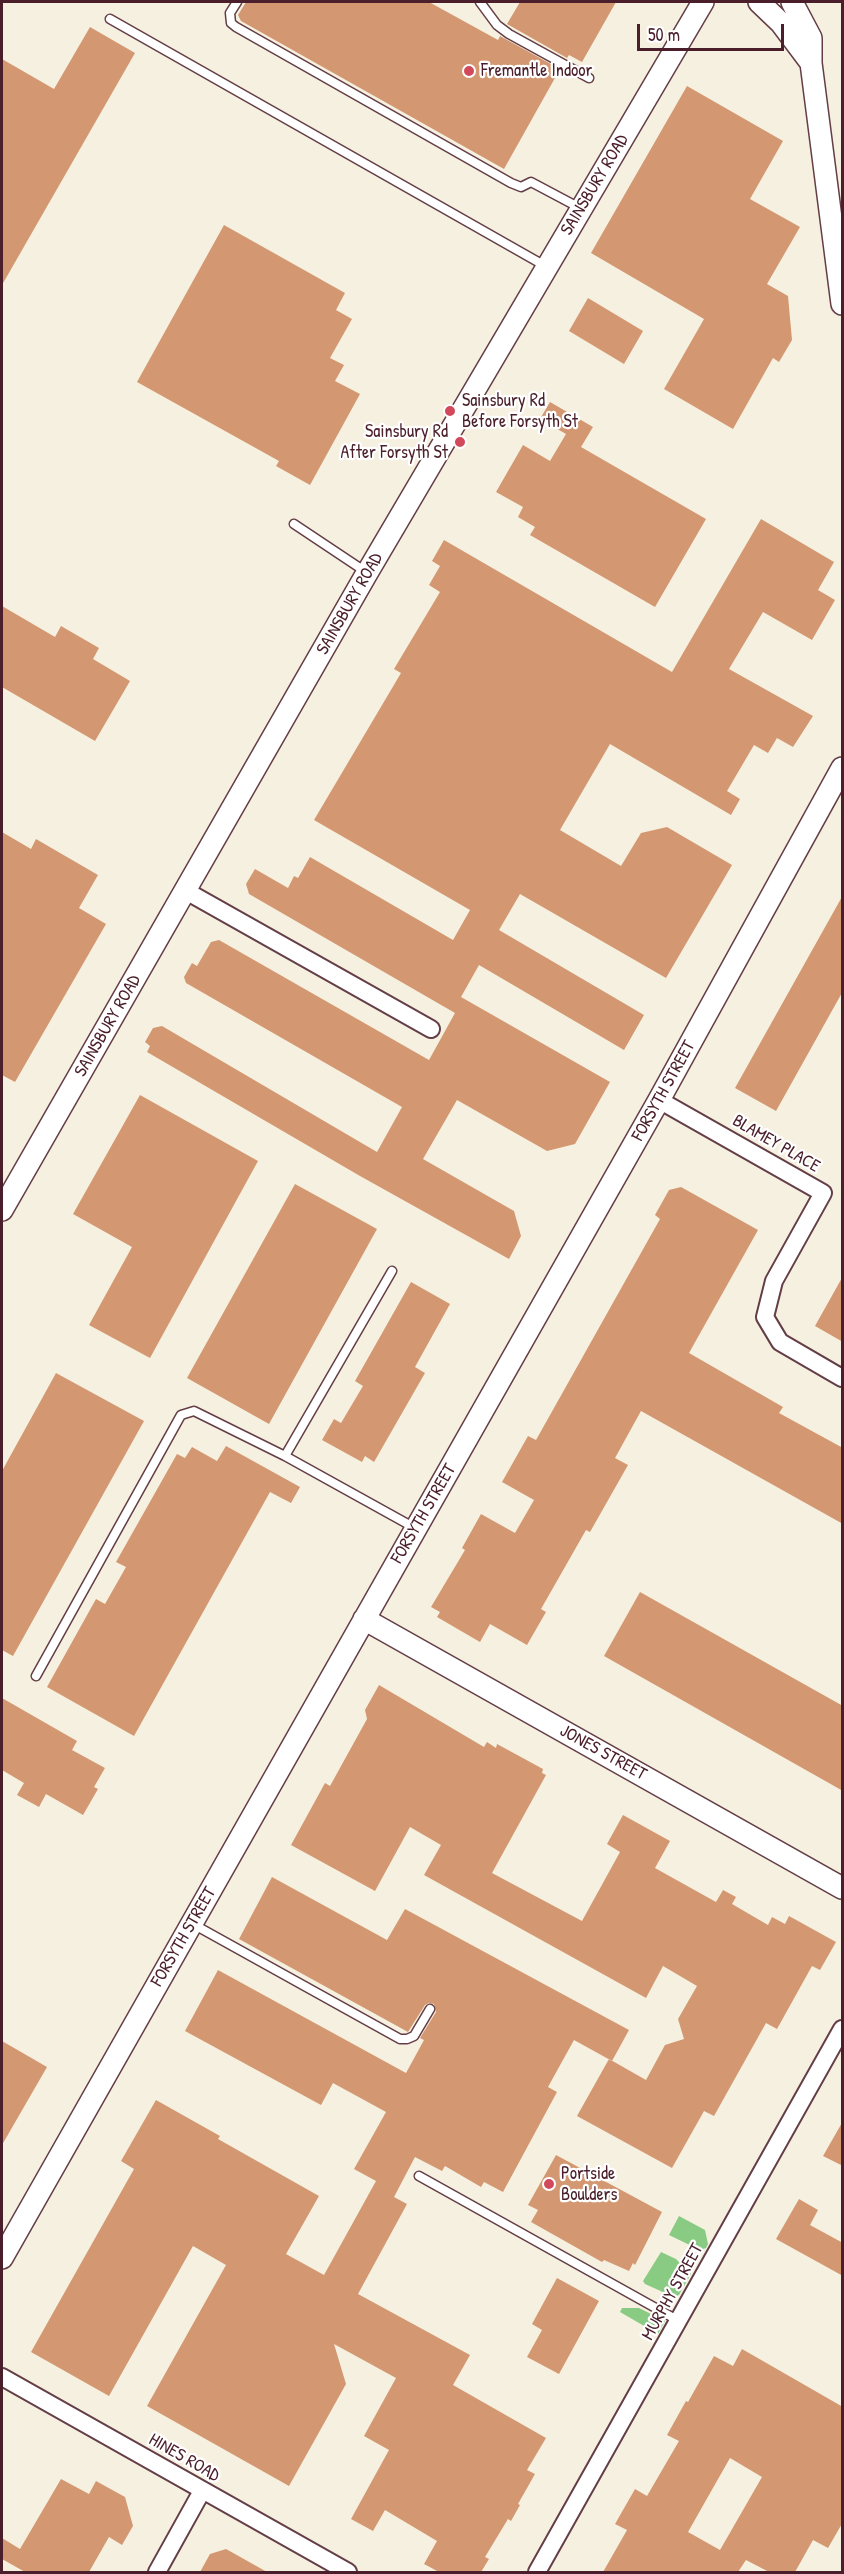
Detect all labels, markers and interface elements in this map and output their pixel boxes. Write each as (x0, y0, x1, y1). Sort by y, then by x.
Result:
scale bar (640, 12, 787, 50)
text: 50 m (648, 22, 680, 47)
place label: Fremantle Indoor (481, 60, 592, 82)
marker: Fremantle Indoor (462, 64, 476, 78)
street label: SAINSBURY ROAD (556, 131, 634, 239)
place label: Sainsbury Rd Before Forsyth St (462, 390, 578, 432)
marker: Sainsbury Rd Before Forsyth St (443, 404, 457, 418)
place label: Sainsbury Rd After Forsyth St (341, 421, 448, 464)
marker: Sainsbury Rd After Forsyth St (453, 435, 467, 449)
street label: SAINSBURY ROAD (312, 549, 388, 659)
street label: SAINSBURY ROAD (70, 971, 146, 1081)
street label: FORSYTH STREET (628, 1037, 700, 1145)
street label: BLAMEY PLACE (728, 1110, 824, 1178)
street label: FORSYTH STREET (387, 1460, 461, 1568)
street label: JONES STREET (556, 1720, 650, 1786)
street label: FORSYTH STREET (147, 1883, 221, 1991)
place label: Portside Boulders (561, 2163, 617, 2206)
marker: Portside Boulders (542, 2177, 556, 2191)
street label: MURPHY STREET (638, 2240, 708, 2344)
street label: HINES ROAD (145, 2429, 223, 2487)

